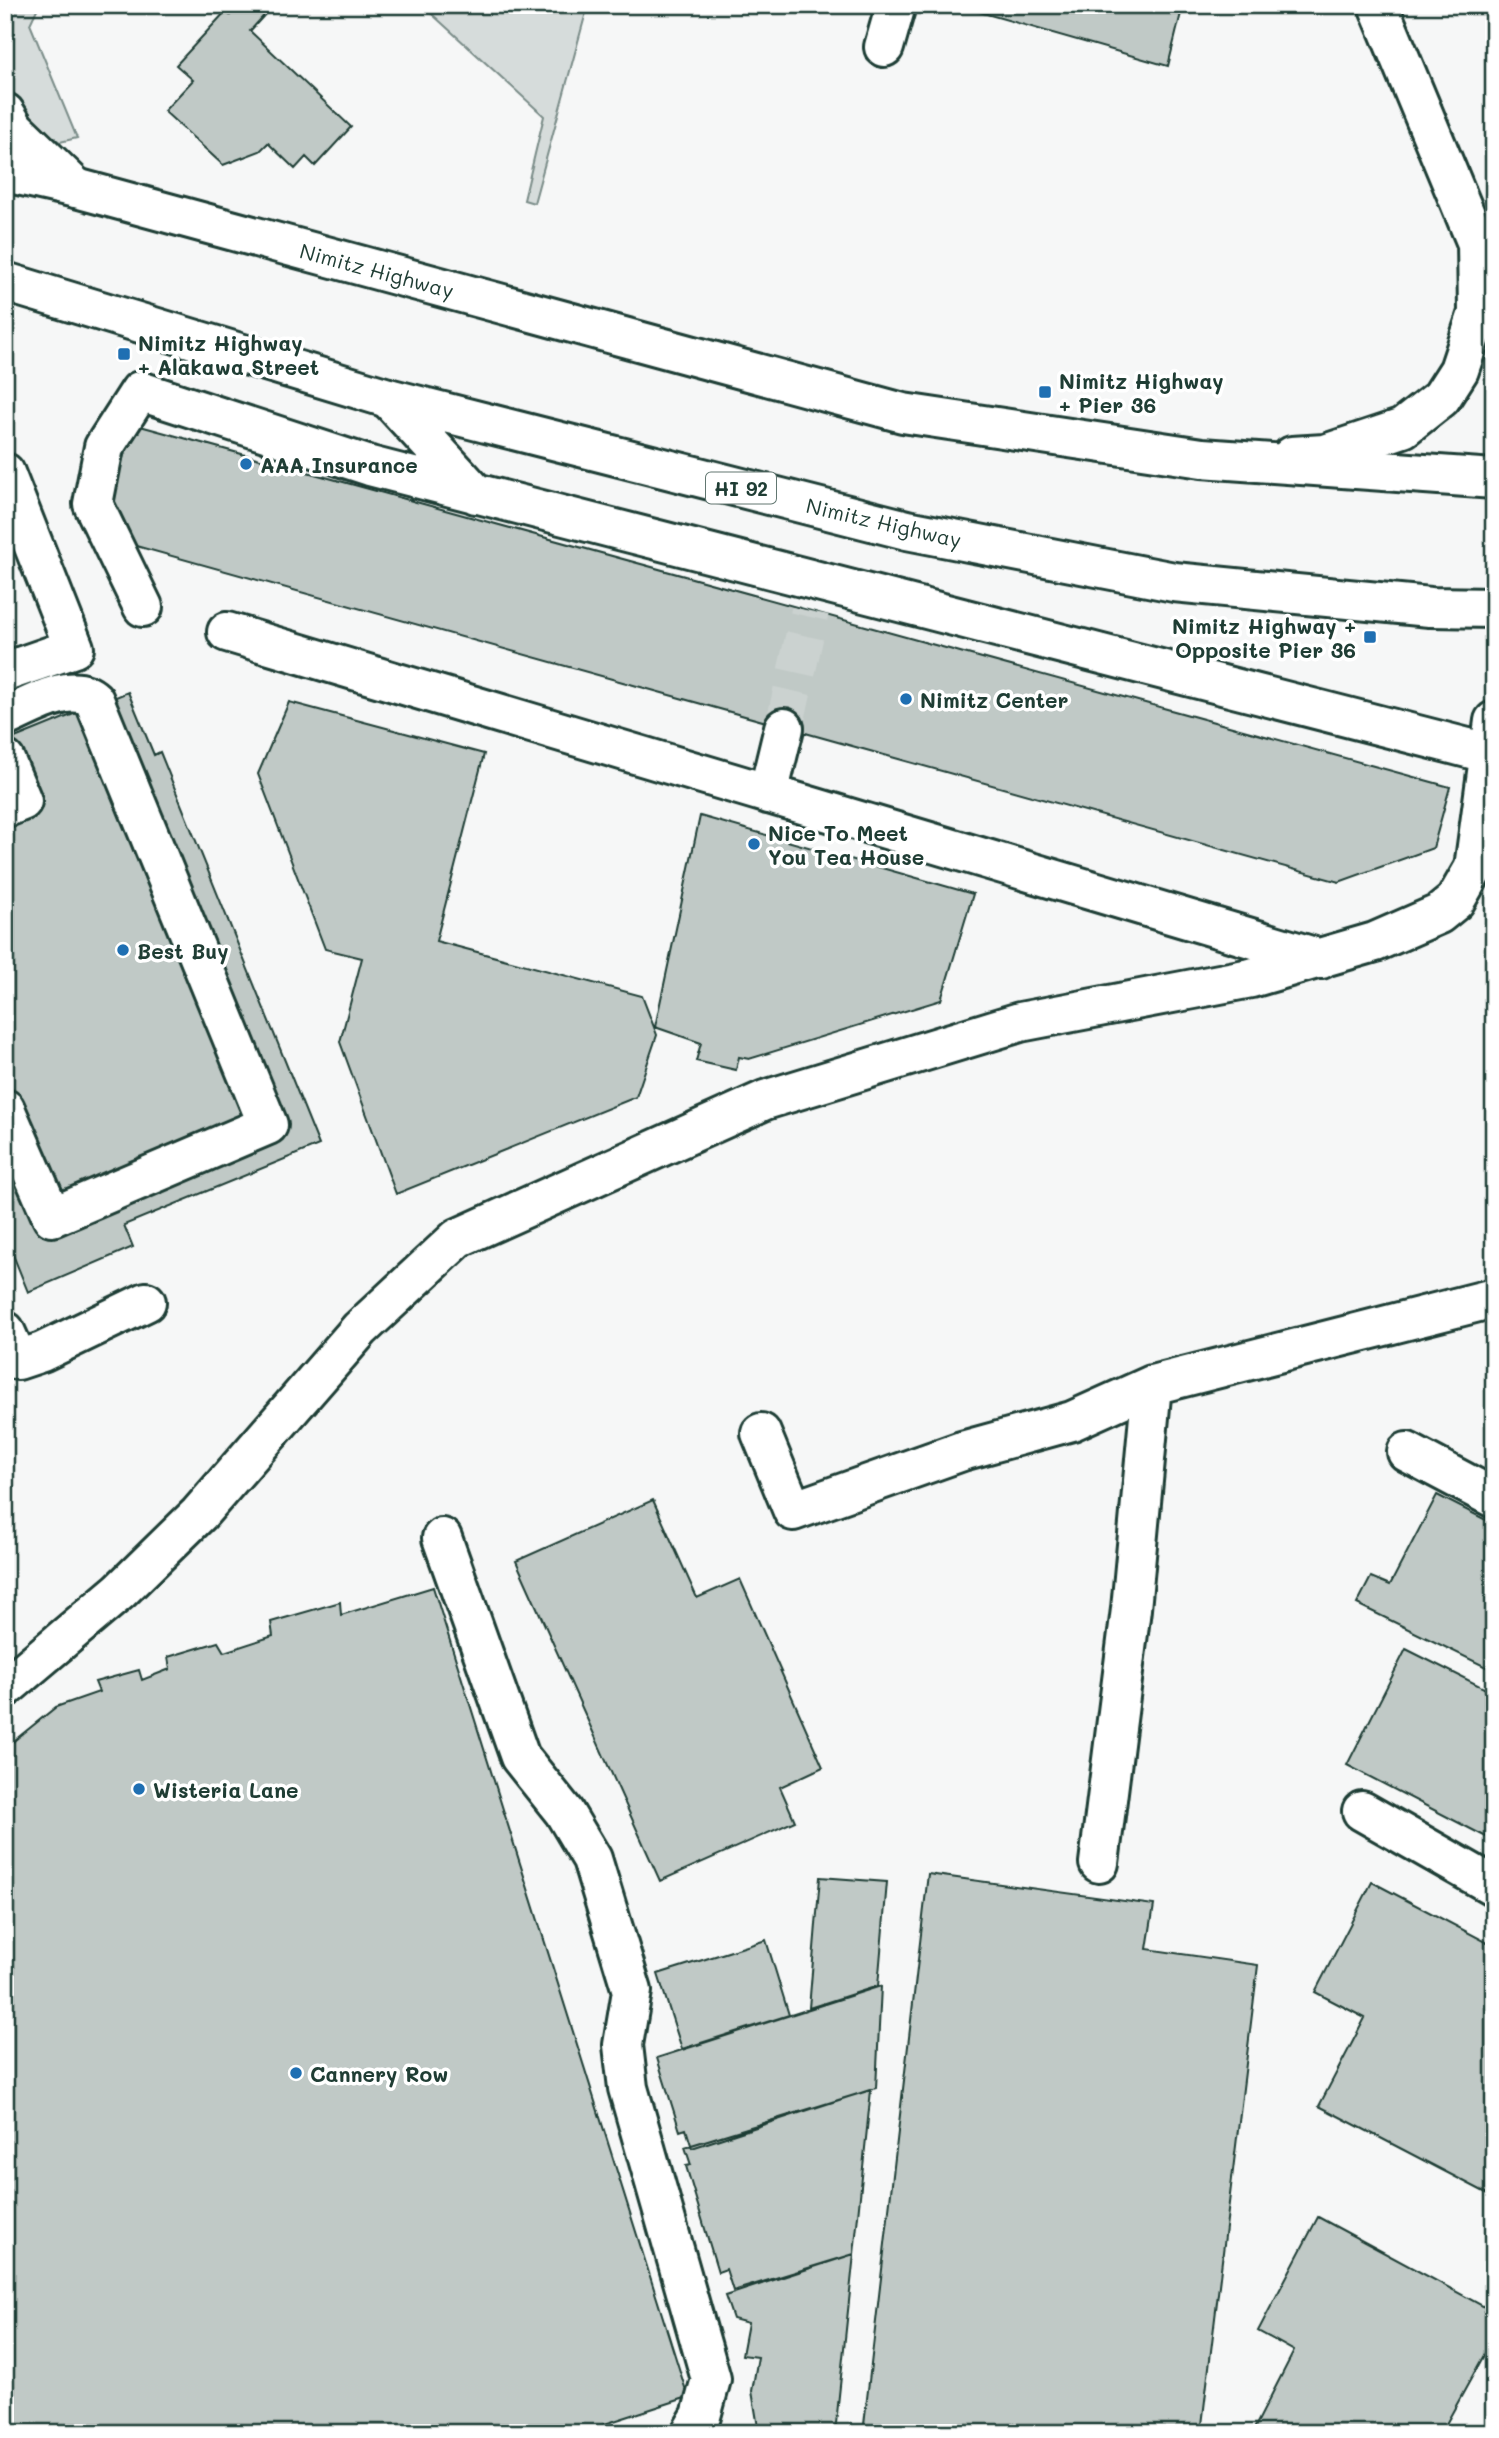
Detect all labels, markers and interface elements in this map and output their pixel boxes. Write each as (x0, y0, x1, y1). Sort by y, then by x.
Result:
street label: Nimitz Highway (297, 236, 457, 304)
place label: Nimitz Highway + Alakawa Street (138, 329, 319, 380)
marker: Nimitz Highway + Alakawa Street (116, 346, 132, 362)
place label: Nimitz Highway + Pier 36 (1059, 367, 1224, 418)
marker: Nimitz Highway + Pier 36 (1037, 384, 1053, 400)
place label: AAA Insurance (260, 451, 418, 478)
marker: AAA Insurance (238, 456, 254, 472)
road number: HI 92 (706, 472, 776, 503)
street label: Nimitz Highway (804, 491, 964, 553)
place label: Nimitz Highway + Opposite Pier 36 (1172, 612, 1356, 663)
marker: Nimitz Highway + Opposite Pier 36 (1362, 629, 1378, 645)
place label: Nimitz Center (920, 686, 1069, 713)
marker: Nimitz Center (898, 691, 914, 707)
place label: Nice To Meet You Tea House (768, 819, 924, 870)
marker: Nice To Meet You Tea House (746, 836, 762, 852)
place label: Best Buy (137, 937, 229, 965)
marker: Best Buy (115, 942, 131, 958)
place label: Wisteria Lane (153, 1776, 299, 1803)
marker: Wisteria Lane (131, 1781, 147, 1797)
place label: Cannery Row (310, 2060, 448, 2088)
marker: Cannery Row (288, 2065, 304, 2081)

